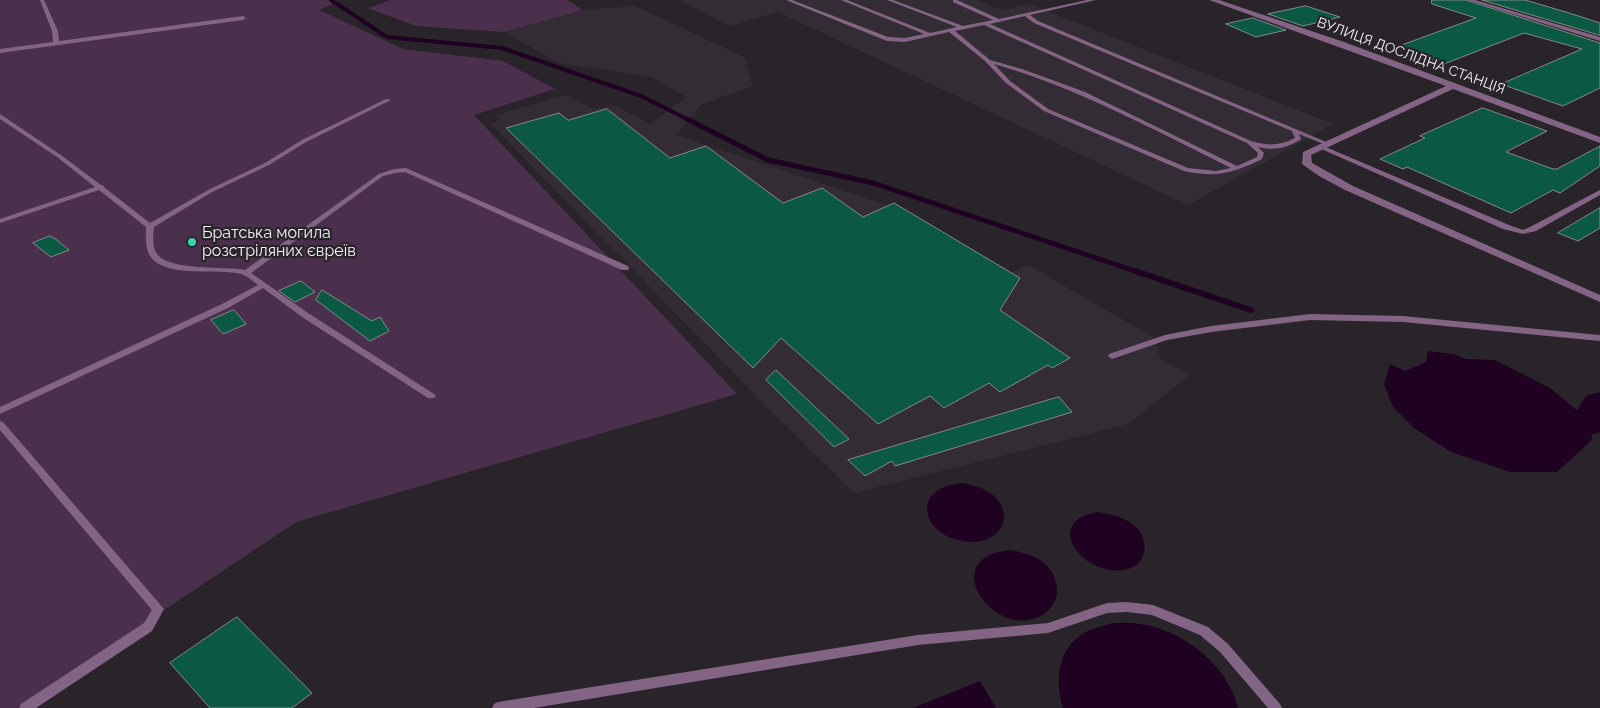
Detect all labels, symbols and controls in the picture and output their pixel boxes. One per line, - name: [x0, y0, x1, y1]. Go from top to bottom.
- street label: ВУЛИЦЯ ДОСЛІДНА СТАНЦІЯ: [1315, 14, 1507, 98]
- place label: Братська могила розстріляних євреїв: [202, 223, 356, 261]
- marker: Братська могила розстріляних євреїв: [186, 236, 198, 248]

